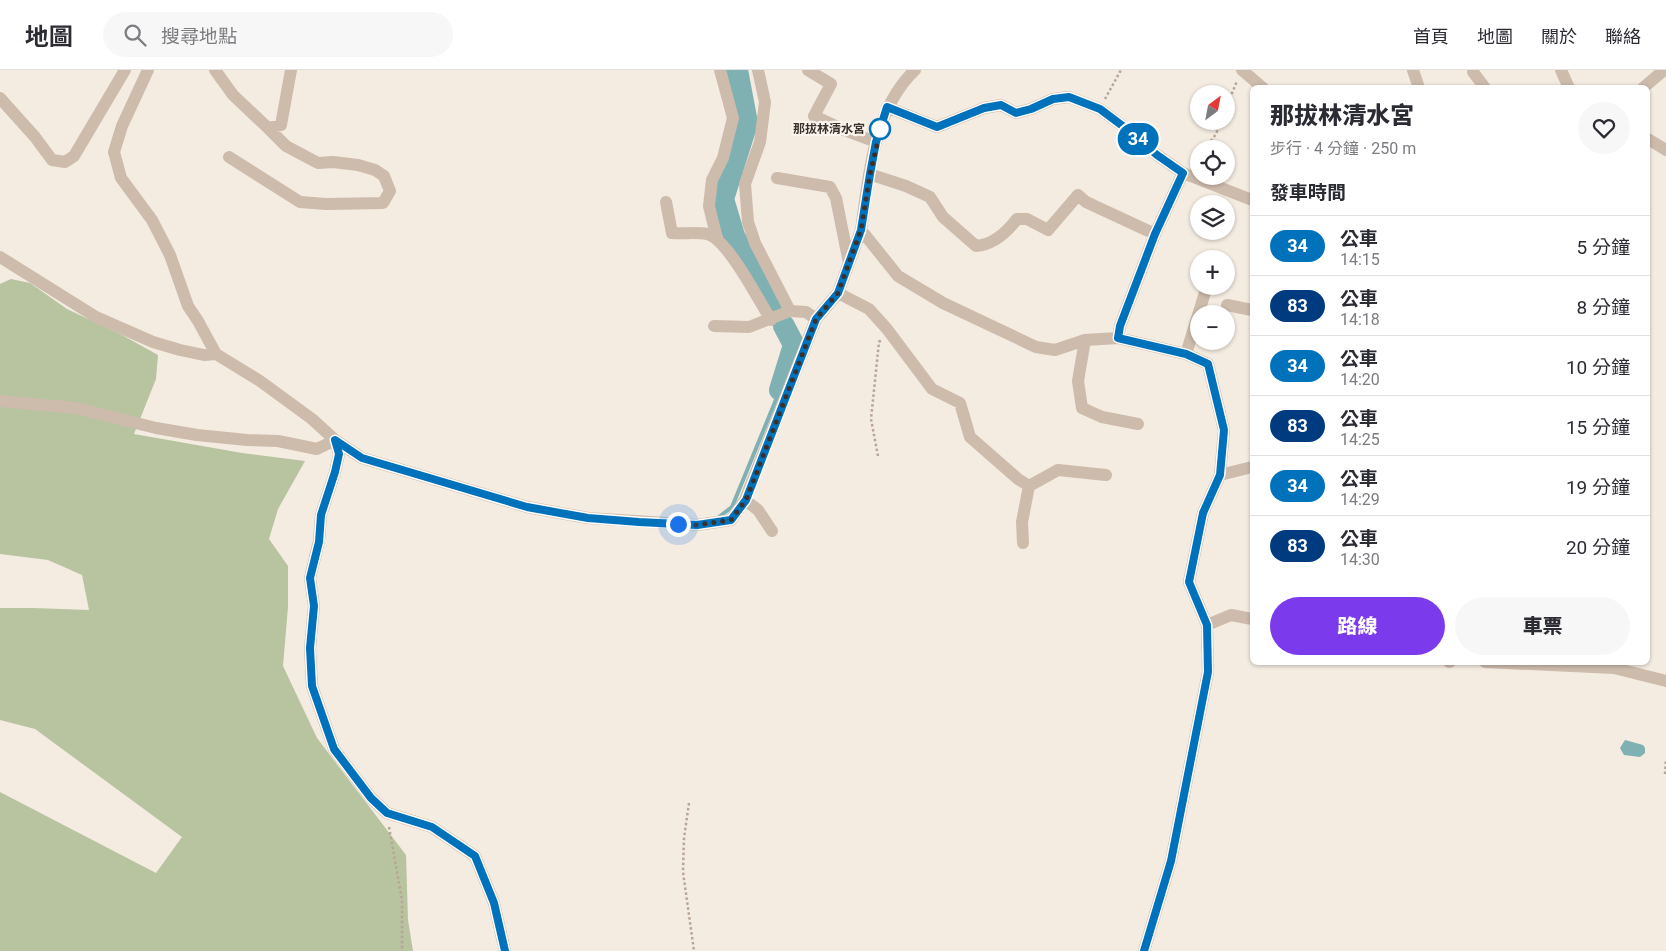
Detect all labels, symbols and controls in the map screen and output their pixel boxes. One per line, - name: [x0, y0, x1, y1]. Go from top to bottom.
- search box: [103, 12, 453, 57]
- icon: search: [121, 21, 149, 49]
- text: 地圖: [25, 23, 73, 51]
- text: 搜尋地點: [161, 25, 237, 48]
- text: 首頁: [1413, 26, 1449, 47]
- text: 地圖: [1477, 26, 1513, 47]
- text: 關於: [1541, 26, 1577, 47]
- text: 聯絡: [1605, 26, 1641, 47]
- north arrow: [1190, 85, 1235, 130]
- map controls: [1190, 85, 1235, 350]
- text: 那拔林清水宮: [1270, 102, 1414, 130]
- button: heart: [1578, 102, 1630, 154]
- marker: 那拔林清水宮: [869, 118, 891, 140]
- place label: 那拔林清水宮: [793, 122, 865, 136]
- line badge: 34: [1116, 123, 1160, 155]
- text: 34: [1128, 128, 1148, 149]
- text: 步行 · 4 分鐘 · 250 m: [1270, 139, 1416, 158]
- button: locate: [1190, 140, 1235, 185]
- text: 發車時間: [1270, 181, 1346, 204]
- button: layers: [1190, 195, 1235, 240]
- text: 公車: [1340, 227, 1378, 250]
- text: 34: [1287, 235, 1308, 256]
- text: 5 分鐘: [1577, 236, 1630, 259]
- button: +: [1190, 250, 1235, 295]
- text: 14:15: [1340, 250, 1380, 269]
- text: 公車: [1340, 287, 1378, 310]
- text: 83: [1287, 295, 1308, 316]
- text: 8 分鐘: [1577, 296, 1630, 319]
- button: −: [1190, 305, 1235, 350]
- text: 14:18: [1340, 310, 1380, 329]
- text: 公車: [1340, 347, 1378, 370]
- text: 34: [1287, 355, 1308, 376]
- text: 10 分鐘: [1566, 356, 1630, 379]
- text: 14:20: [1340, 370, 1380, 389]
- text: 公車: [1340, 407, 1378, 430]
- text: 83: [1287, 415, 1308, 436]
- text: 15 分鐘: [1566, 416, 1630, 439]
- text: 14:25: [1340, 430, 1380, 449]
- text: 公車: [1340, 467, 1378, 490]
- text: 34: [1287, 475, 1308, 496]
- text: 19 分鐘: [1566, 476, 1630, 499]
- text: 14:29: [1340, 490, 1380, 509]
- your location: [666, 512, 691, 537]
- text: 公車: [1340, 527, 1378, 550]
- text: 83: [1287, 535, 1308, 556]
- text: 20 分鐘: [1566, 536, 1630, 559]
- text: 14:30: [1340, 550, 1380, 569]
- button: 路線: [1270, 597, 1445, 655]
- button: 車票: [1455, 597, 1630, 655]

